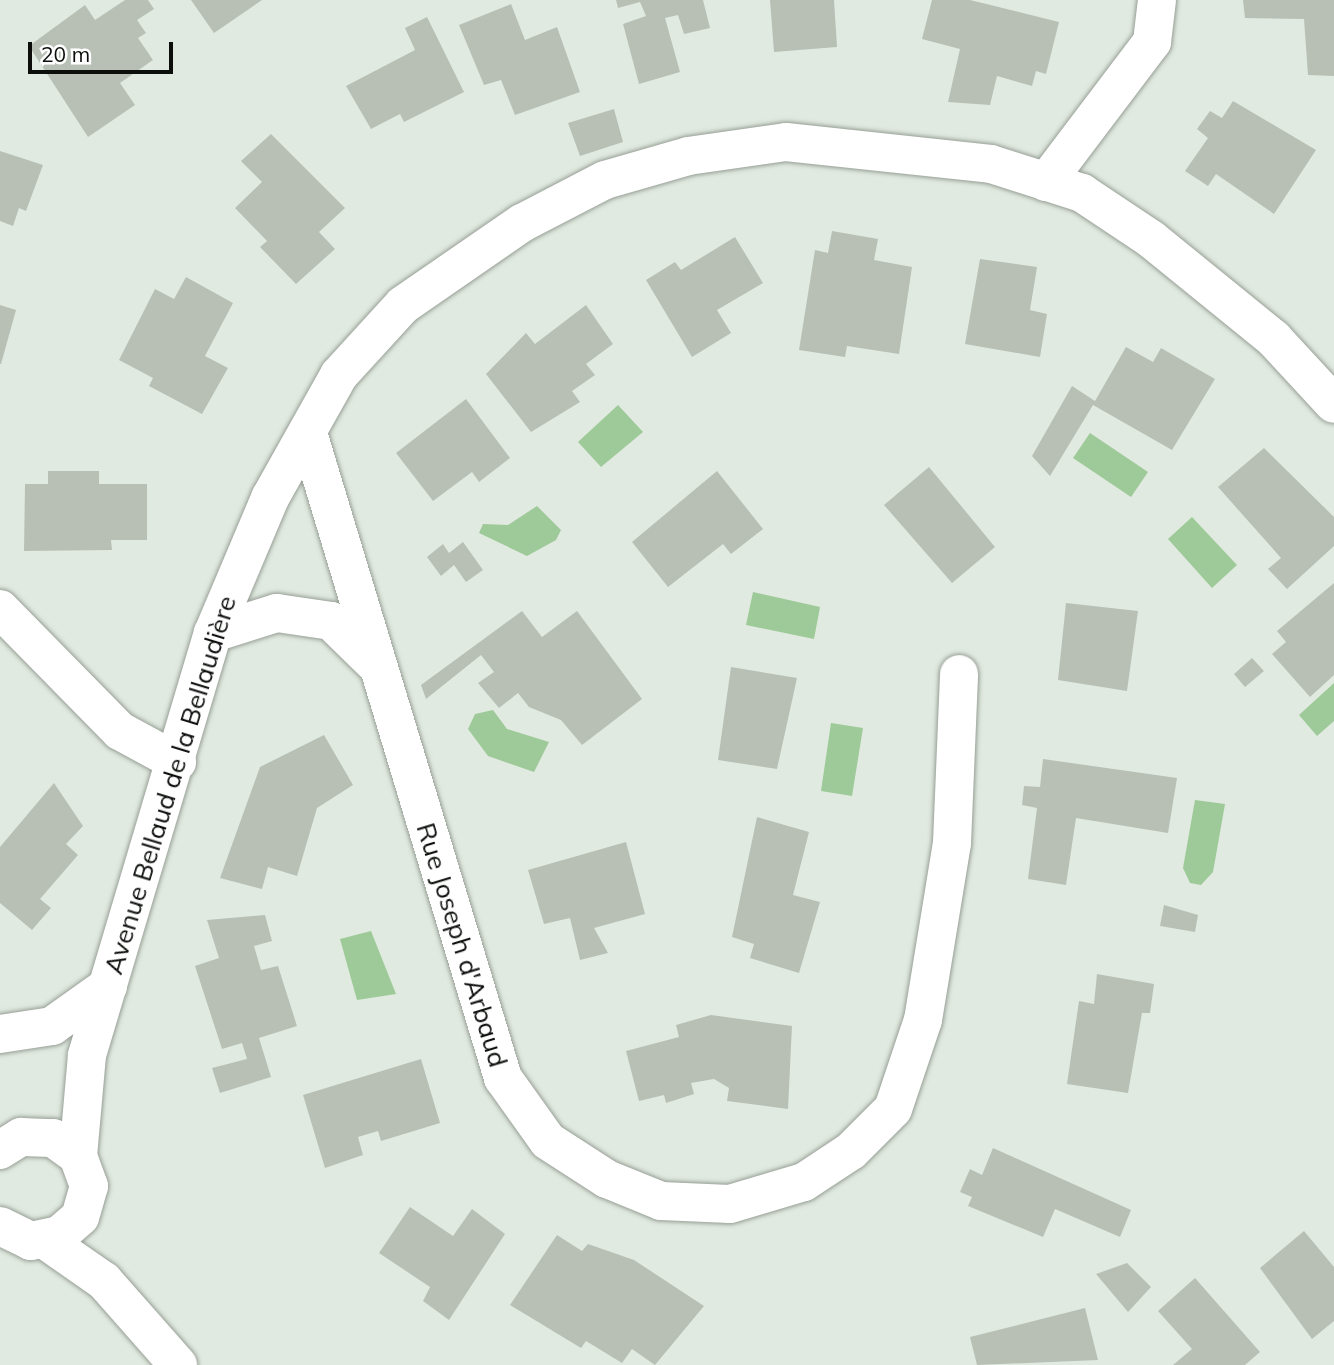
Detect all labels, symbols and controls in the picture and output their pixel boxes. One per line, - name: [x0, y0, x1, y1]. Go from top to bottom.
- scale bar: [32, 28, 177, 72]
- text: 20 m: [41, 41, 90, 67]
- street label: Avenue Bellaud de la Bellaudière: [98, 592, 242, 978]
- street label: Rue Joseph d'Arbaud: [410, 819, 514, 1071]

